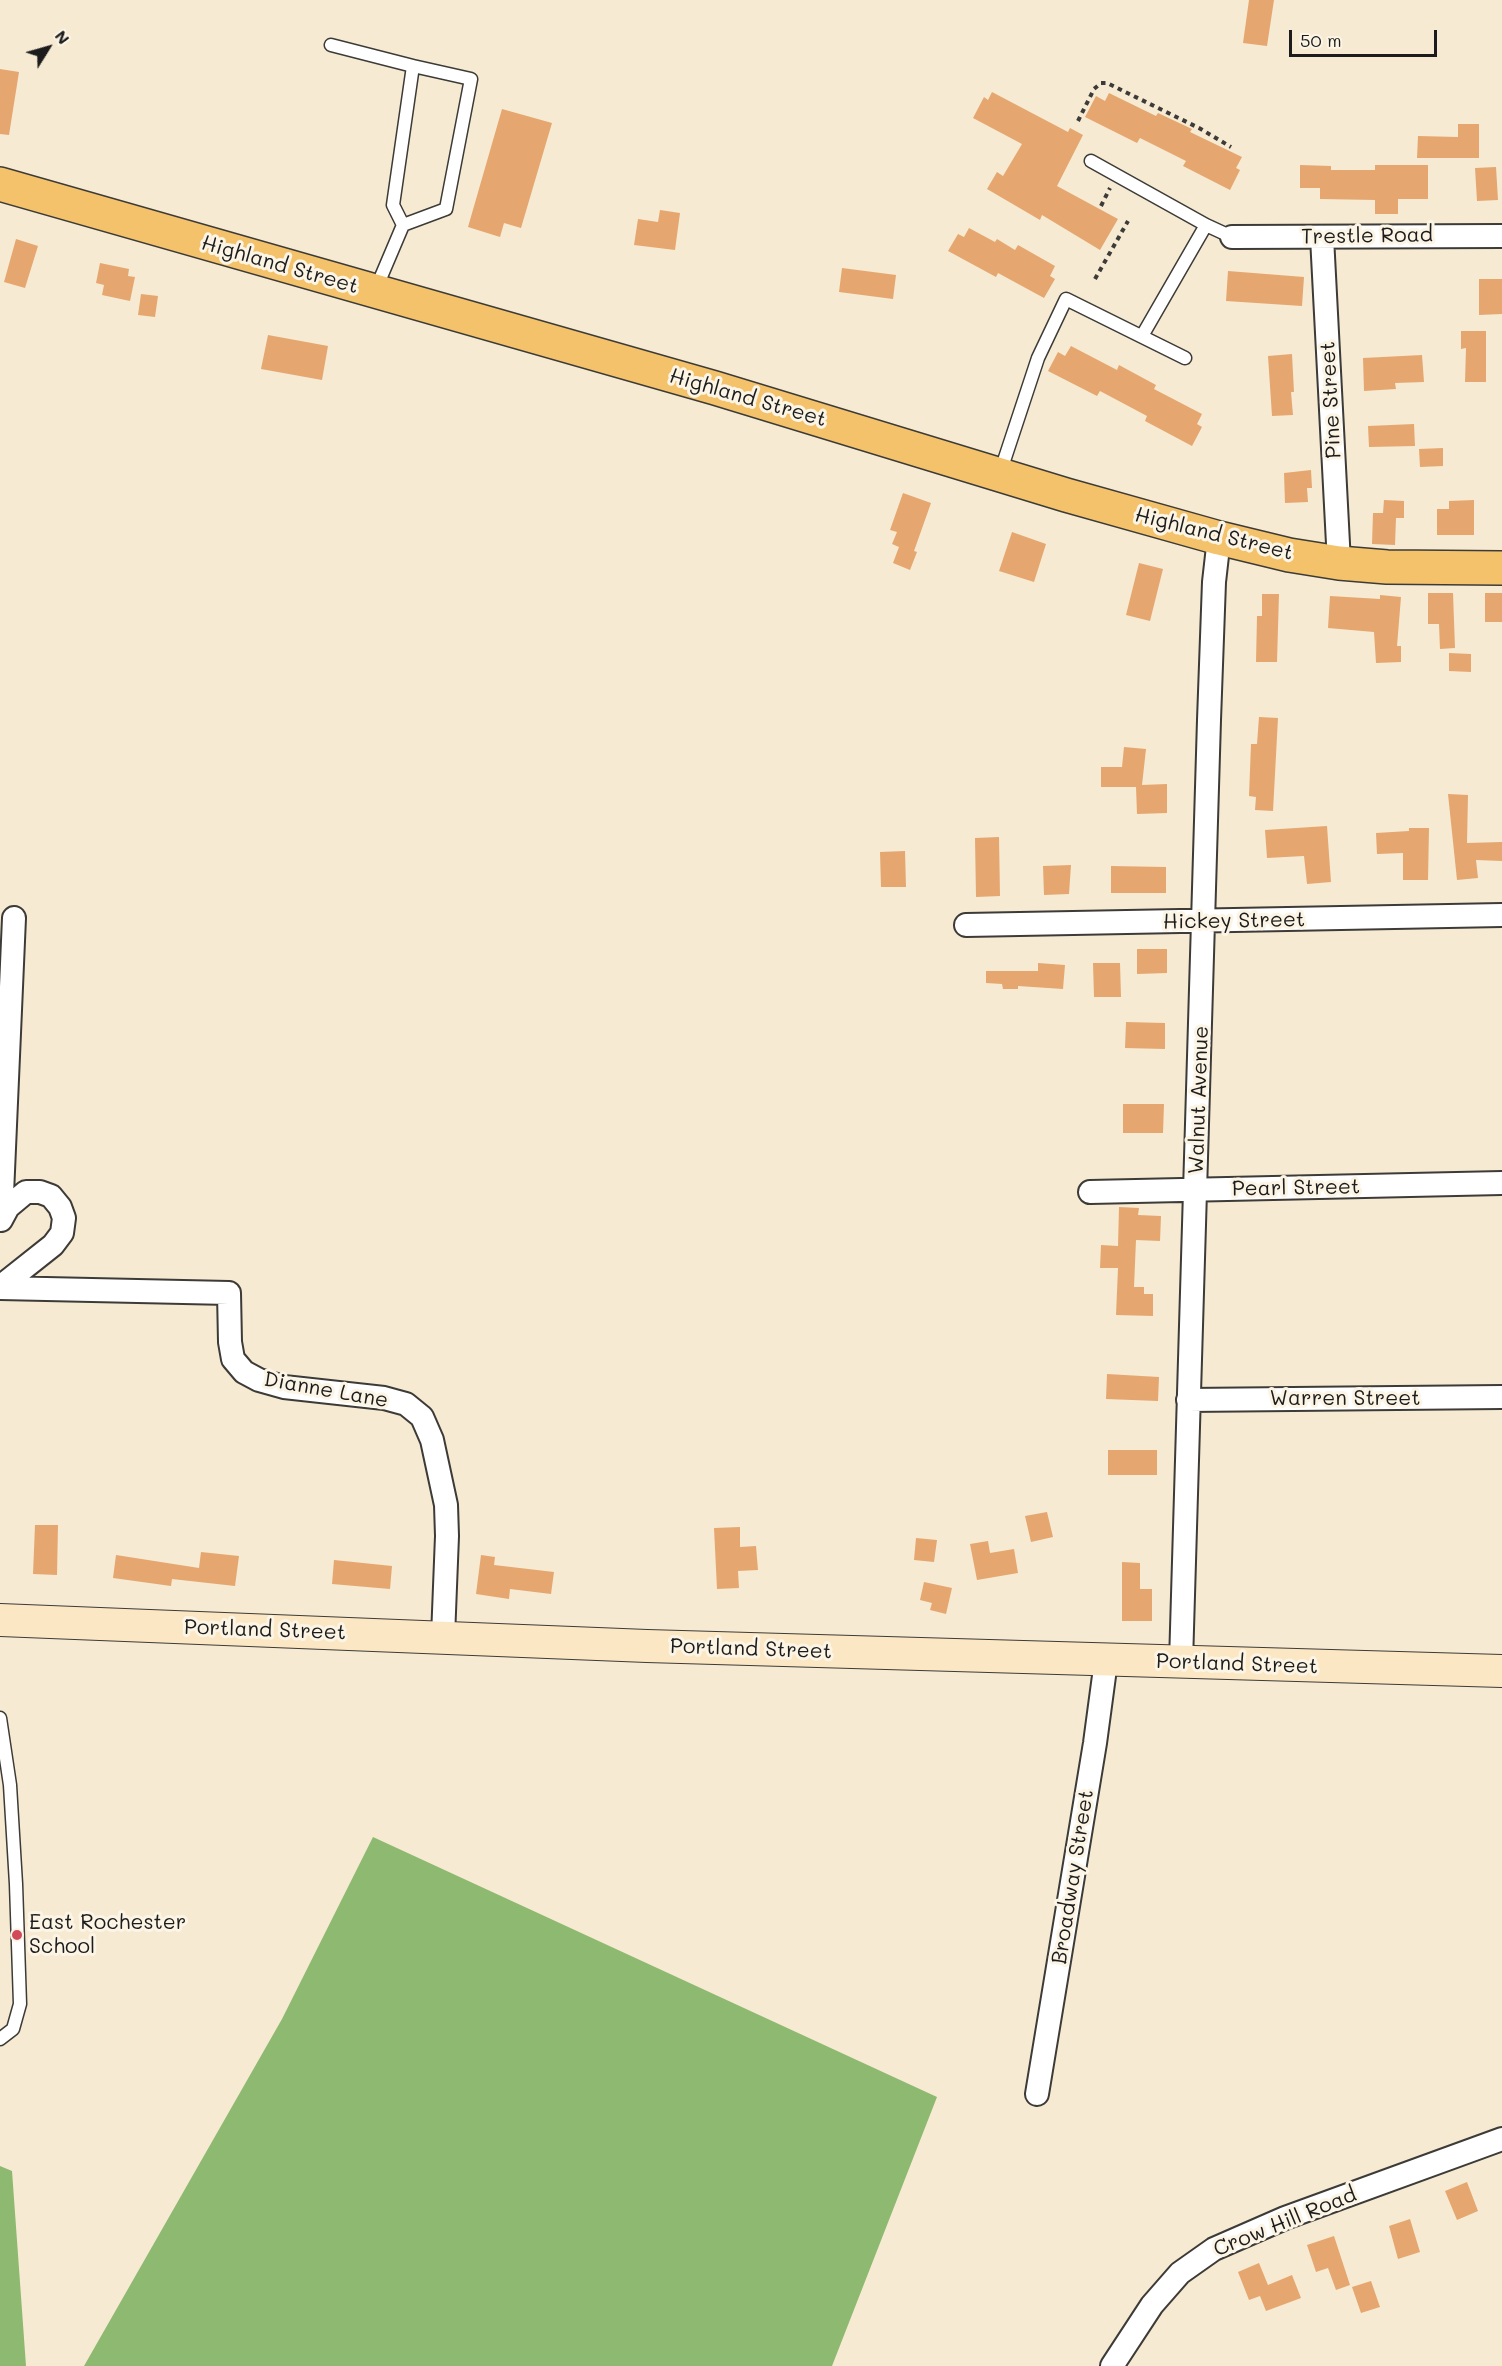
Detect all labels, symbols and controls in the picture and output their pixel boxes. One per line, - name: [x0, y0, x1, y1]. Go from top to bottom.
- north arrow: [18, 18, 78, 78]
- scale bar: [1292, 18, 1440, 56]
- text: N: [51, 26, 75, 48]
- text: 50 m: [1300, 28, 1342, 52]
- street label: Trestle Road: [1301, 222, 1433, 250]
- street label: Highland Street: [199, 231, 361, 299]
- street label: Pine Street: [1315, 341, 1347, 459]
- street label: Highland Street: [667, 364, 829, 432]
- street label: Highland Street: [1132, 502, 1296, 566]
- street label: Hickey Street: [1163, 907, 1305, 935]
- street label: Walnut Avenue: [1184, 1025, 1214, 1175]
- street label: Pearl Street: [1232, 1174, 1360, 1202]
- street label: Dianne Lane: [262, 1367, 390, 1413]
- street label: Warren Street: [1270, 1386, 1420, 1412]
- street label: Portland Street: [184, 1615, 346, 1645]
- street label: Portland Street: [670, 1634, 832, 1664]
- street label: Portland Street: [1156, 1649, 1318, 1679]
- street label: Broadway Street: [1047, 1788, 1099, 1966]
- place label: East Rochester School: [29, 1910, 186, 1960]
- marker: East Rochester School: [10, 1928, 24, 1942]
- street label: Crow Hill Road: [1210, 2182, 1360, 2262]

